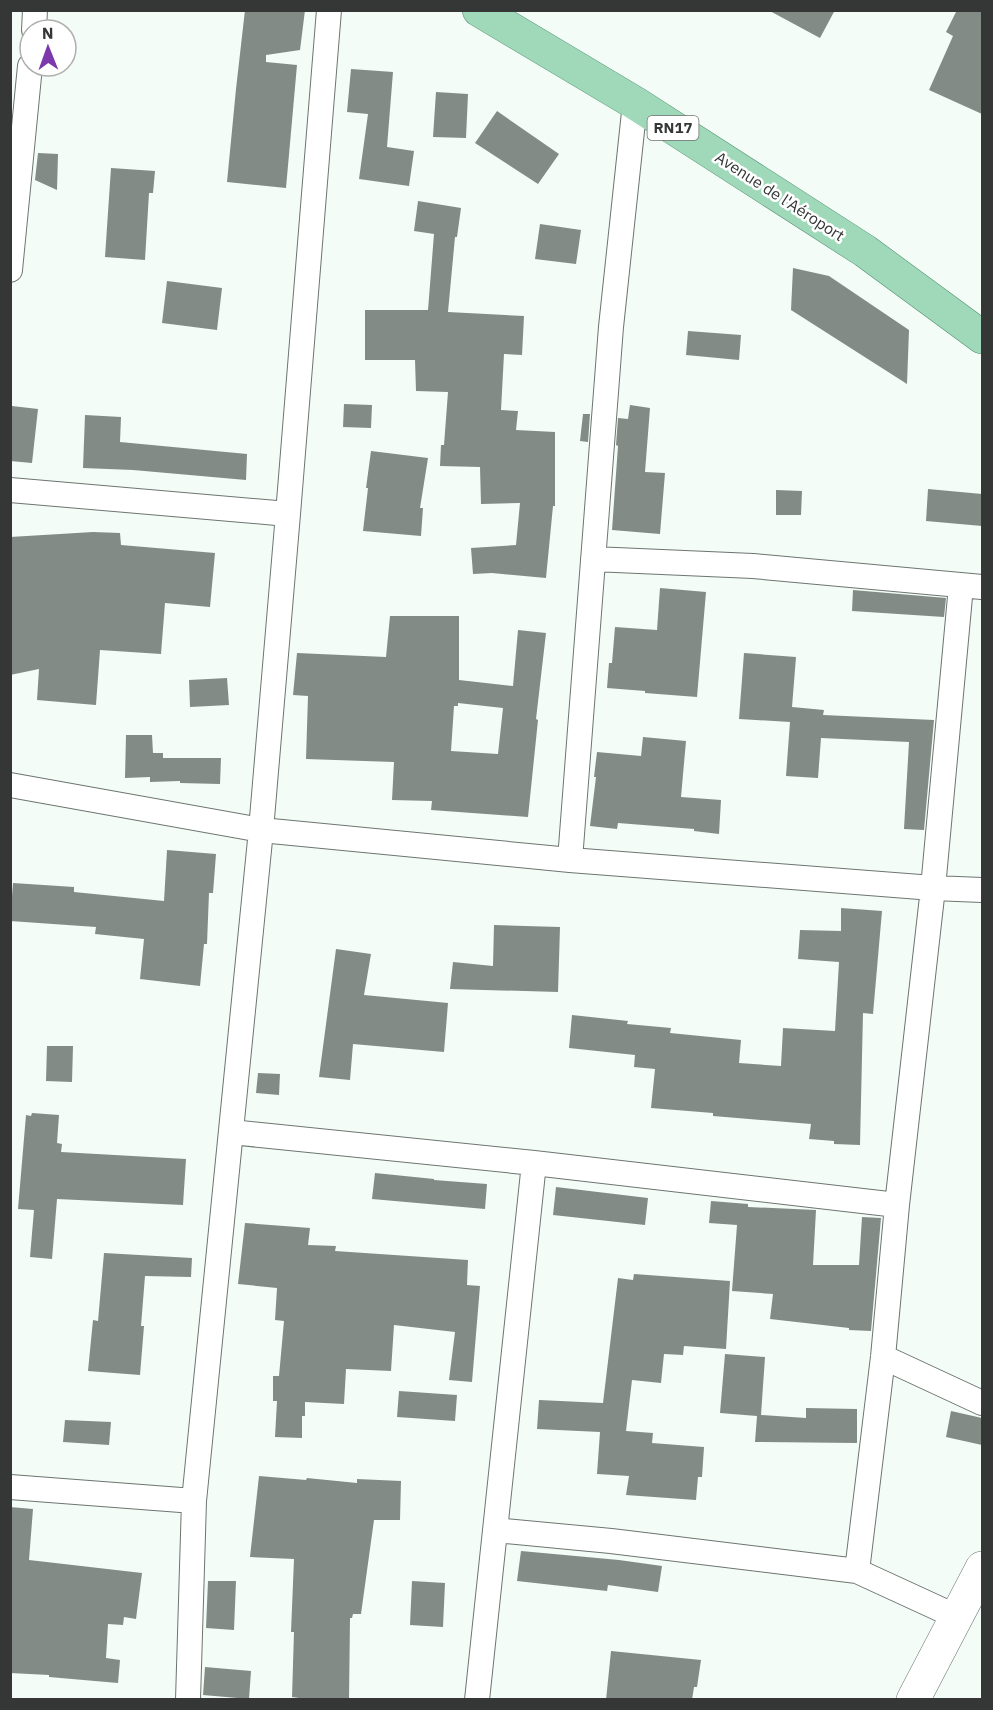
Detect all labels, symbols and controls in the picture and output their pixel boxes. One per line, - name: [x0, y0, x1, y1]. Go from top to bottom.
- north arrow: [18, 18, 78, 78]
- text: N: [42, 23, 54, 43]
- road number: RN17: [648, 116, 698, 140]
- street label: Avenue de l'Aéroport: [712, 147, 848, 245]

